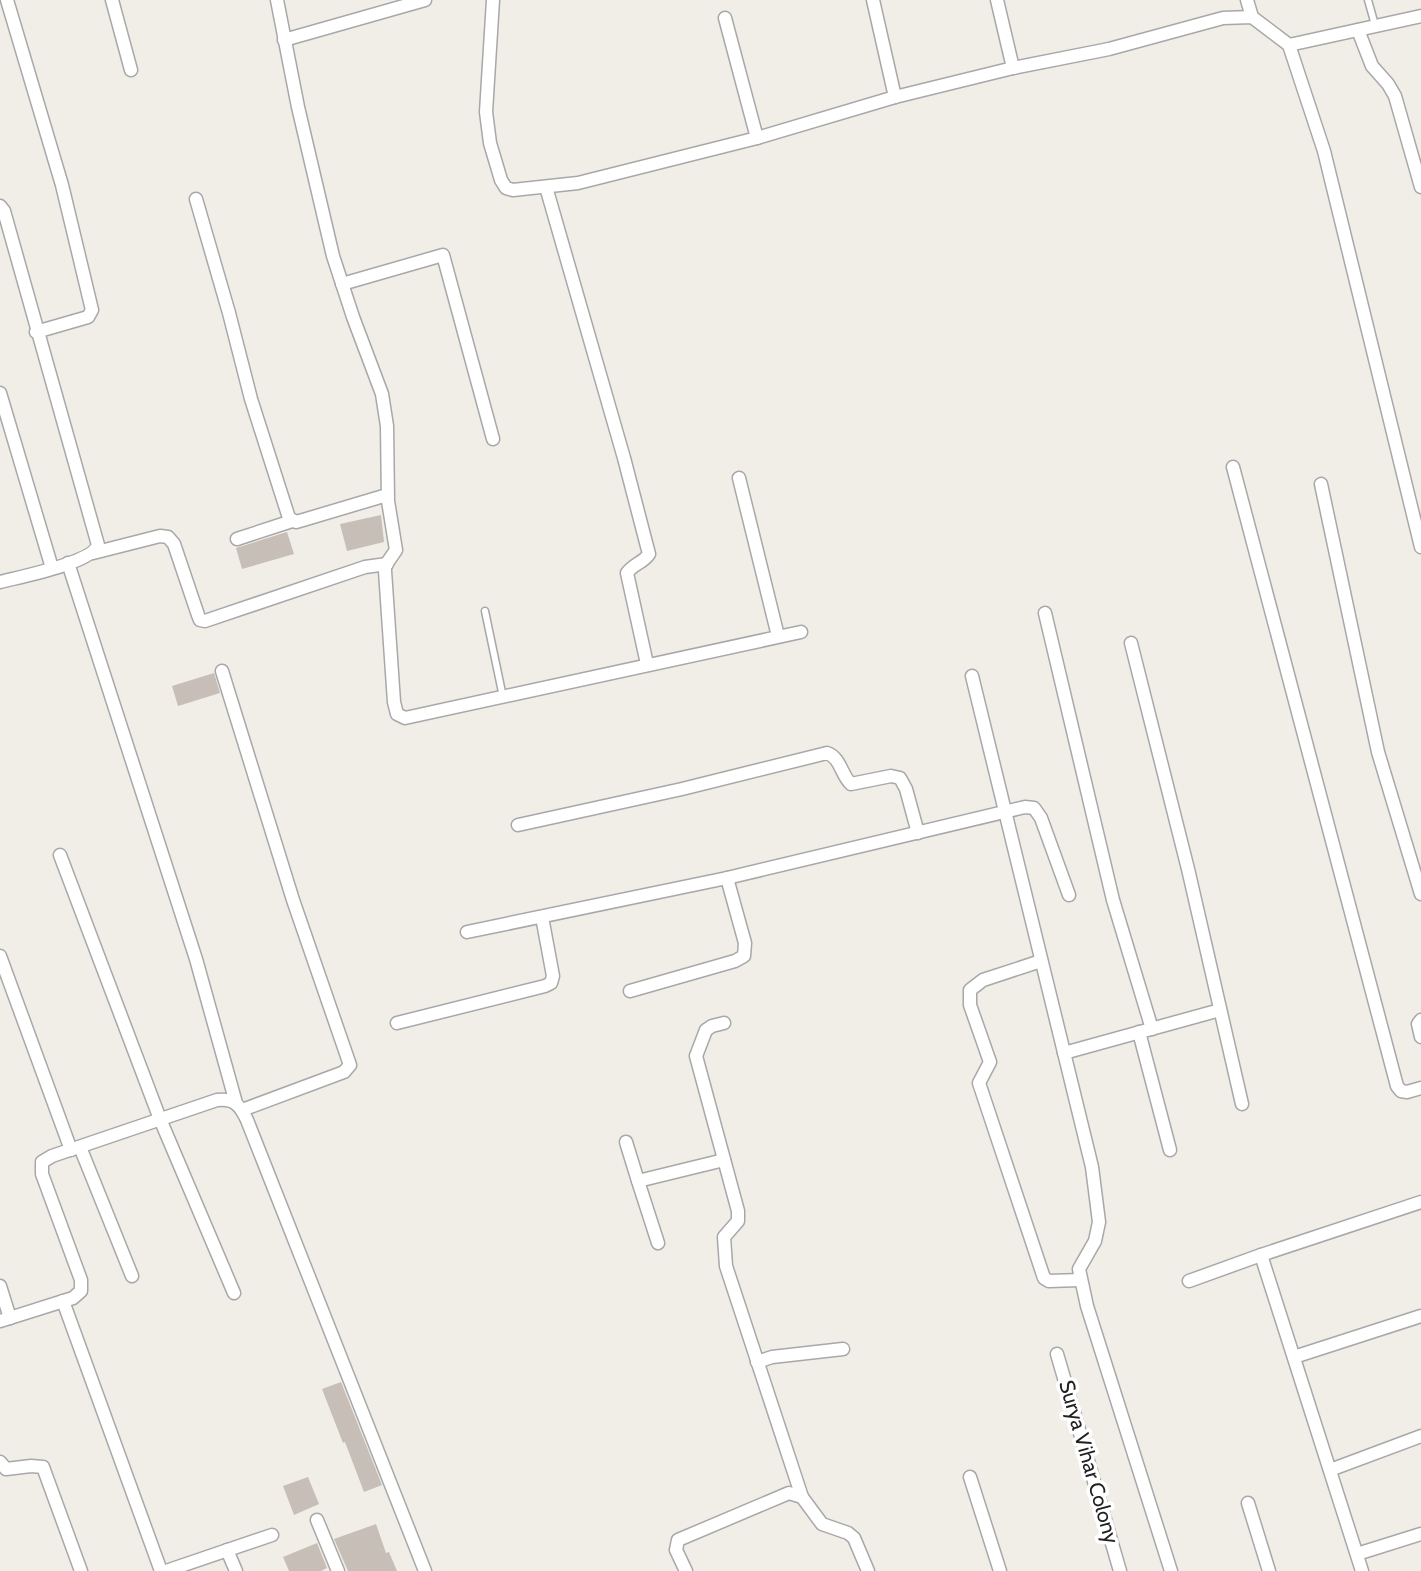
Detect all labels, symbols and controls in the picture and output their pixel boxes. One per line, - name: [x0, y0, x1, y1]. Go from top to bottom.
- street label: Surya Vihar Colony: [1054, 1377, 1125, 1547]

